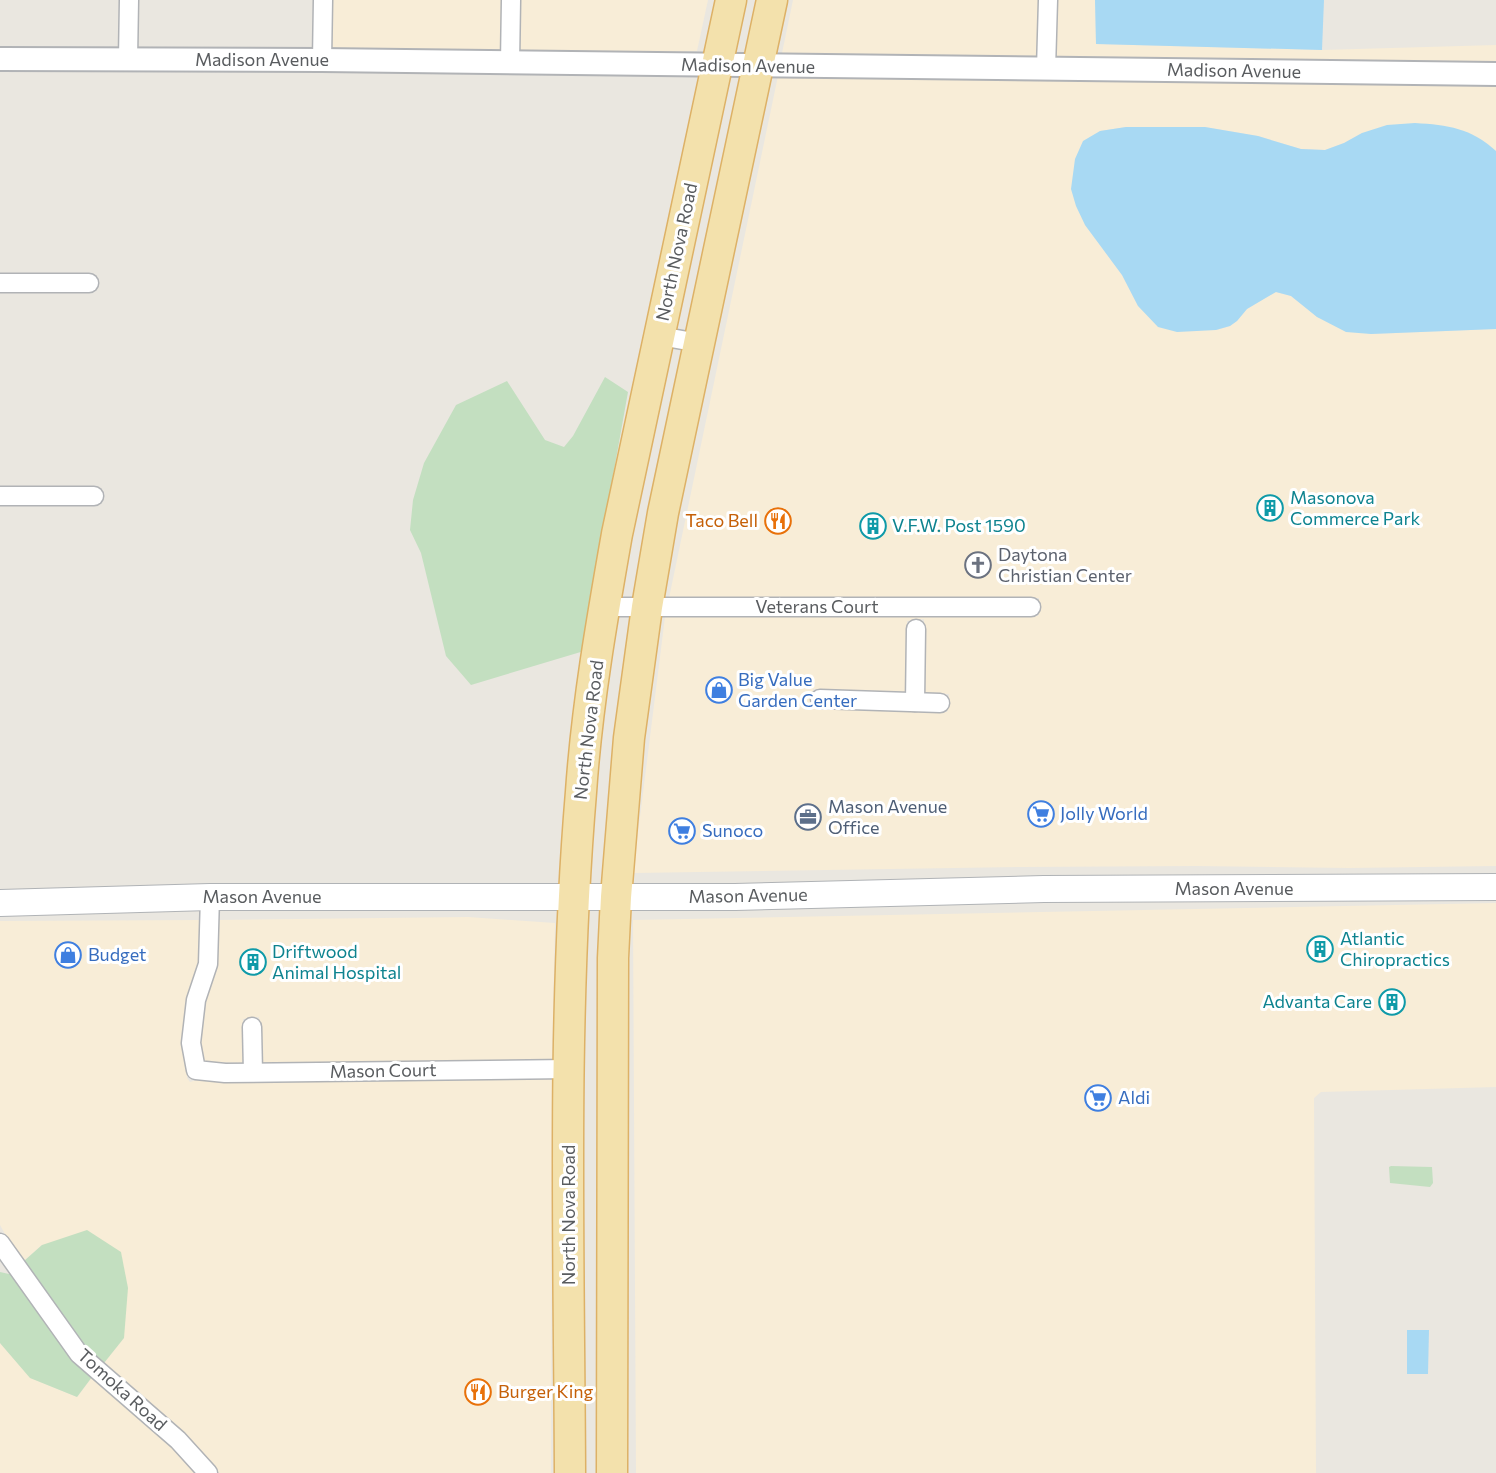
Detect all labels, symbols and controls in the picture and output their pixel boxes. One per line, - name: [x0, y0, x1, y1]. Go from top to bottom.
- street label: Madison Avenue: [195, 48, 329, 70]
- street label: Madison Avenue: [681, 53, 815, 77]
- street label: Madison Avenue: [1167, 58, 1301, 82]
- street label: North Nova Road: [651, 181, 701, 323]
- place label: Masonova Commerce Park: [1290, 486, 1421, 529]
- building icon: Masonova Commerce Park: [1255, 493, 1285, 523]
- restaurant icon: Taco Bell: [763, 506, 793, 536]
- place label: Taco Bell: [685, 509, 758, 531]
- building icon: V.F.W. Post 1590: [858, 511, 888, 541]
- place label: V.F.W. Post 1590: [892, 514, 1026, 536]
- place label: Daytona Christian Center: [998, 543, 1132, 586]
- church icon: Daytona Christian Center: [963, 550, 993, 580]
- street label: Veterans Court: [755, 595, 879, 617]
- street label: North Nova Road: [569, 659, 607, 801]
- place label: Big Value Garden Center: [738, 668, 857, 711]
- shop icon: Big Value Garden Center: [704, 675, 734, 705]
- place label: Mason Avenue Office: [828, 795, 947, 838]
- supermarket icon: Jolly World: [1026, 799, 1056, 829]
- office icon: Mason Avenue Office: [793, 802, 823, 832]
- place label: Jolly World: [1060, 802, 1148, 824]
- supermarket icon: Sunoco: [667, 816, 697, 846]
- place label: Sunoco: [702, 819, 763, 841]
- street label: Mason Avenue: [1174, 877, 1294, 899]
- street label: Mason Avenue: [688, 883, 808, 907]
- street label: Mason Avenue: [202, 885, 322, 907]
- place label: Atlantic Chiropractics: [1340, 927, 1450, 970]
- building icon: Atlantic Chiropractics: [1305, 934, 1335, 964]
- shop icon: Budget: [53, 940, 83, 970]
- place label: Driftwood Animal Hospital: [272, 940, 401, 983]
- place label: Budget: [88, 943, 146, 965]
- building icon: Driftwood Animal Hospital: [238, 947, 268, 977]
- building icon: Advanta Care: [1377, 987, 1407, 1017]
- place label: Advanta Care: [1262, 990, 1372, 1012]
- street label: Mason Court: [329, 1058, 437, 1082]
- supermarket icon: Aldi: [1083, 1083, 1113, 1113]
- place label: Aldi: [1118, 1086, 1150, 1108]
- street label: North Nova Road: [557, 1145, 579, 1285]
- street label: Tomoka Road: [74, 1344, 172, 1435]
- restaurant icon: Burger King: [463, 1377, 493, 1407]
- place label: Burger King: [498, 1380, 594, 1402]

